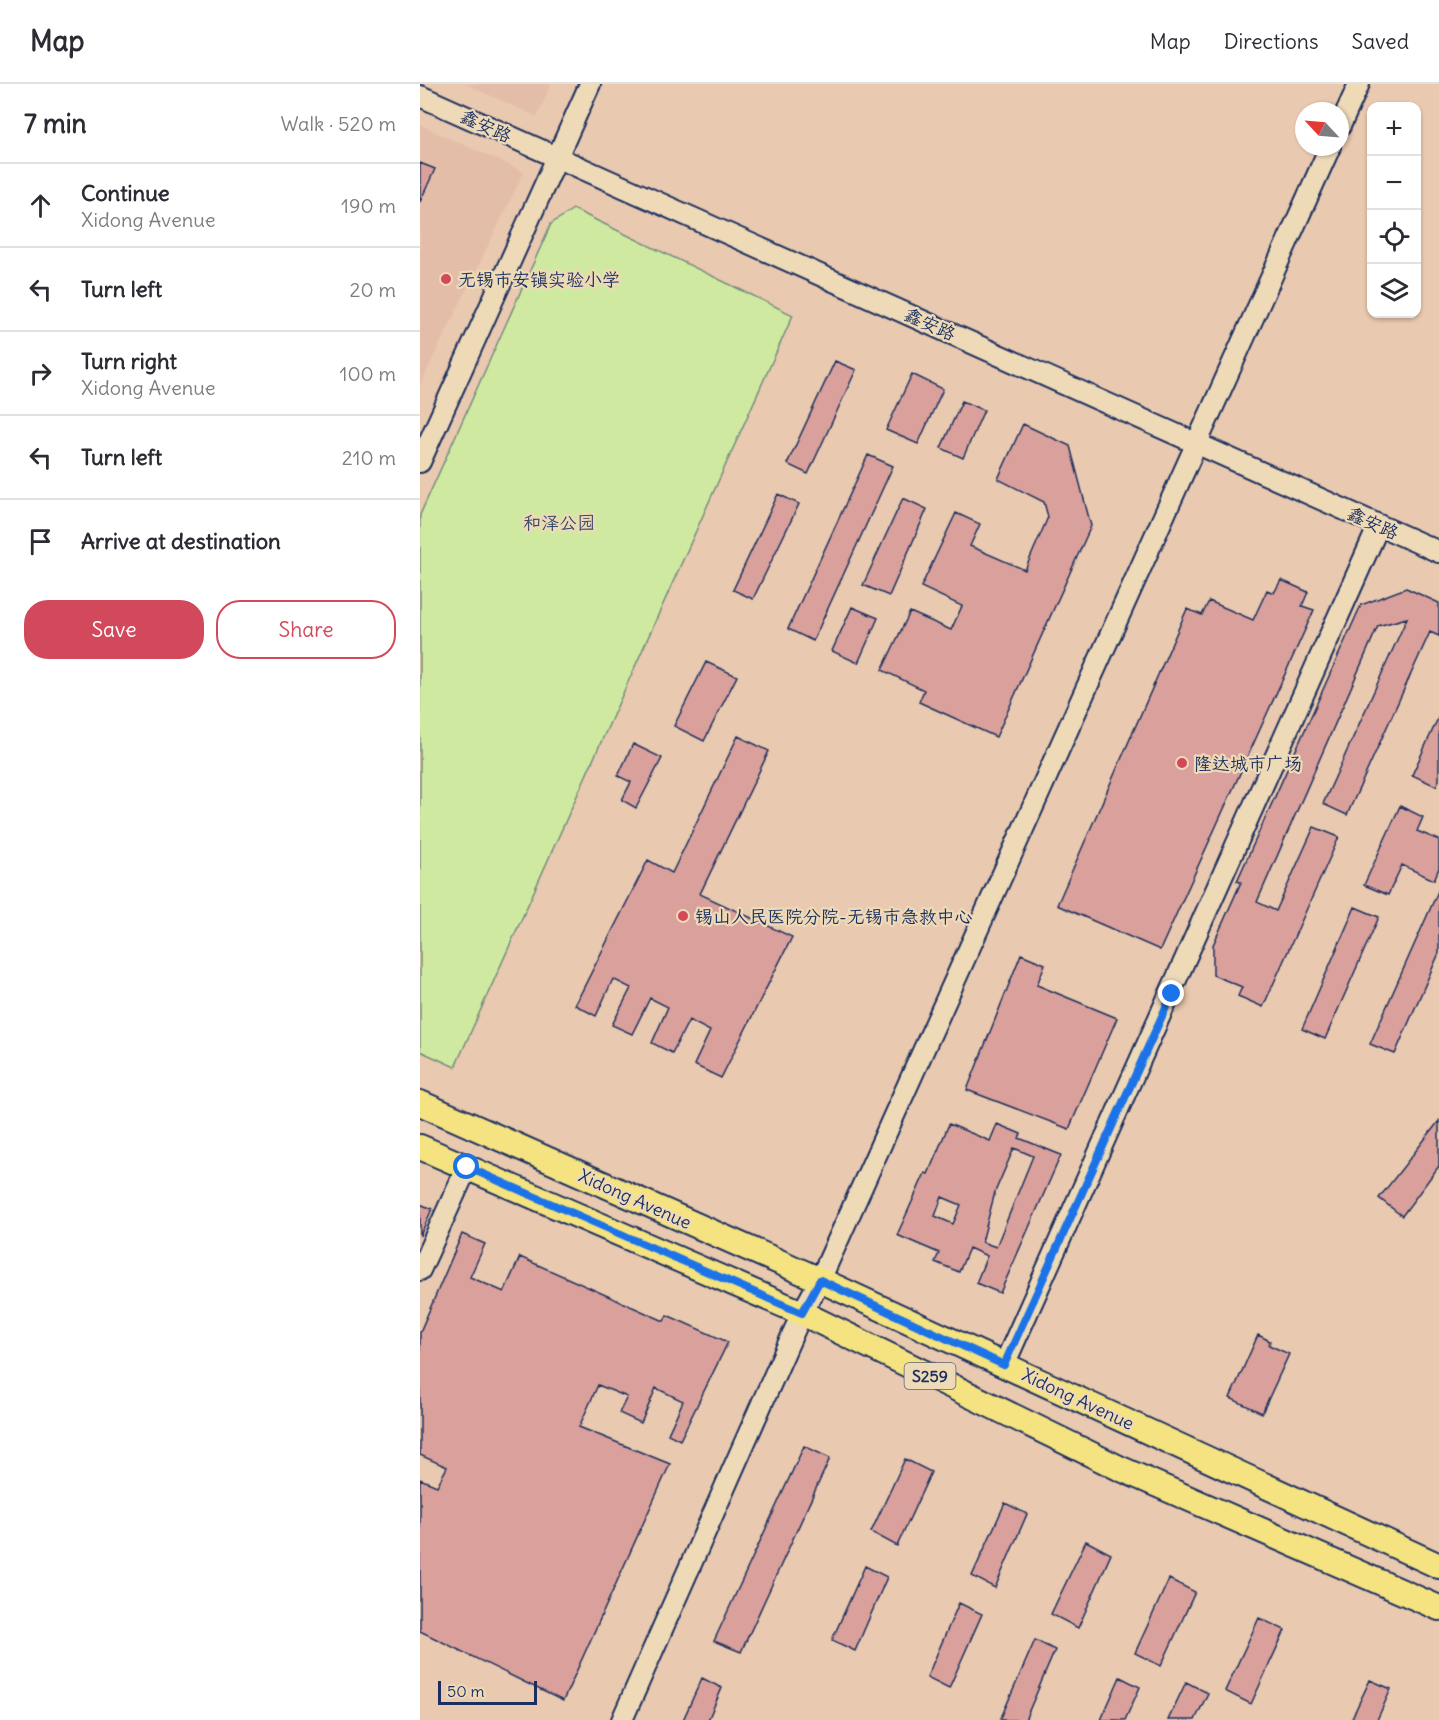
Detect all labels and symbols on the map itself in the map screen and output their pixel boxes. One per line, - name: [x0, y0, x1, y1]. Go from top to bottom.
- north arrow: [1295, 102, 1349, 156]
- street label: 鑫安路: [457, 105, 515, 147]
- place label: 无锡市安镇实验小学: [458, 268, 620, 291]
- marker: 无锡市安镇实验小学: [439, 272, 453, 286]
- street label: 鑫安路: [901, 303, 959, 345]
- street label: 鑫安路: [1344, 502, 1402, 544]
- park label: 和泽公园: [523, 511, 595, 534]
- place label: 隆达城市广场: [1194, 752, 1302, 775]
- marker: 隆达城市广场: [1175, 756, 1189, 770]
- place label: 锡山人民医院分院-无锡市急救中心: [695, 905, 973, 928]
- marker: 锡山人民医院分院-无锡市急救中心: [676, 909, 690, 923]
- route end: [1158, 980, 1184, 1006]
- route start: [453, 1153, 479, 1179]
- street label: Xidong Avenue: [575, 1164, 695, 1234]
- road number: S259: [904, 1363, 956, 1389]
- street label: Xidong Avenue: [1018, 1363, 1138, 1435]
- scale bar: [438, 1678, 537, 1706]

